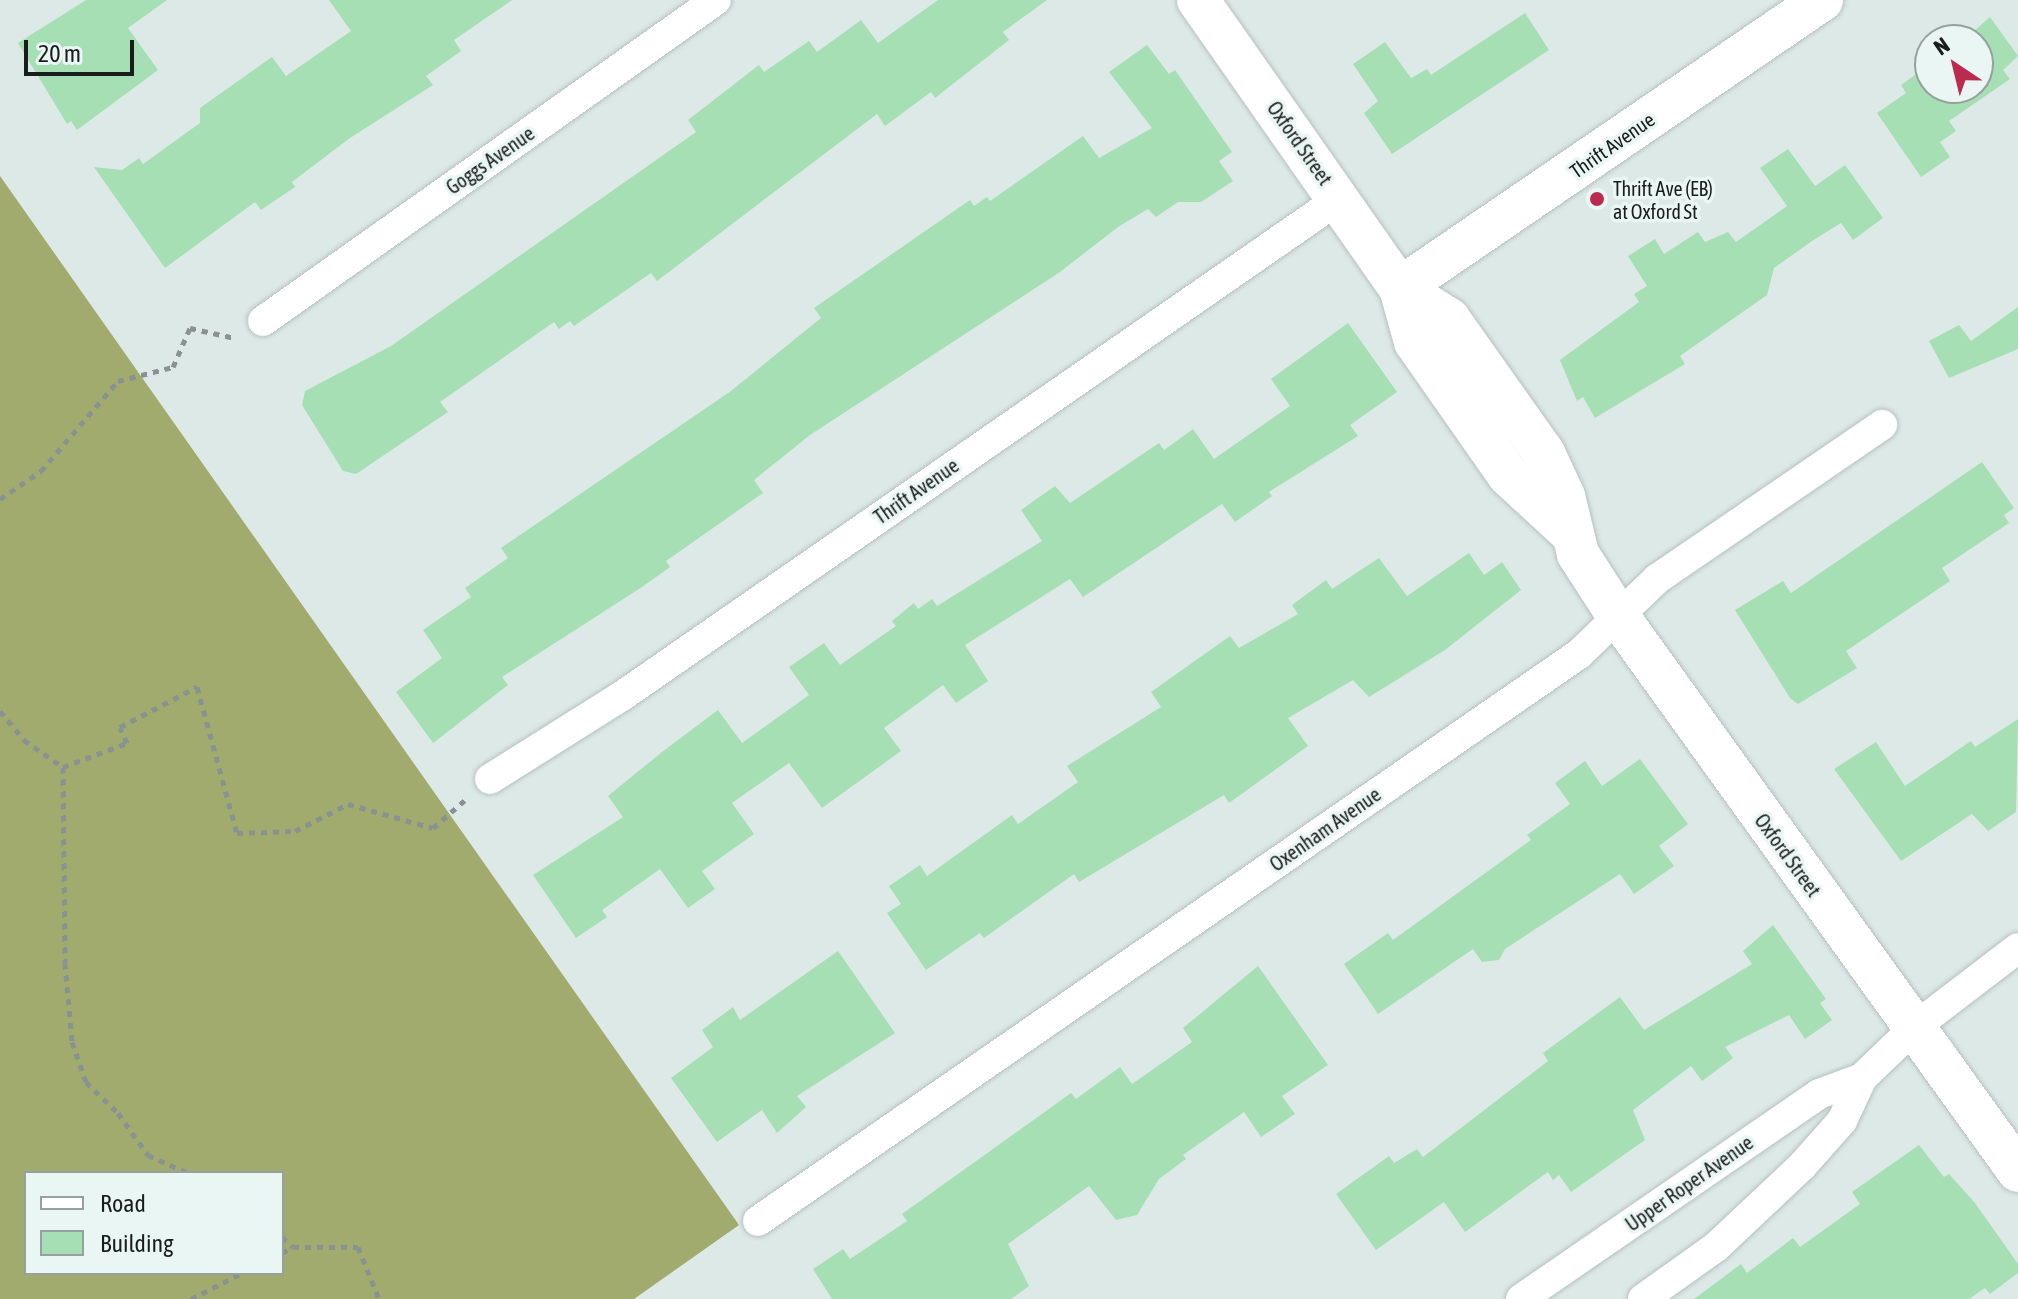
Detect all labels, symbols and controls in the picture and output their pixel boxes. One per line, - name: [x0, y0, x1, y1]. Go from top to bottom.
- scale bar: [28, 24, 138, 74]
- north arrow: [1914, 24, 1994, 104]
- text: N: [1929, 32, 1954, 60]
- text: 20 m: [38, 40, 81, 67]
- street label: Oxford Street: [1262, 97, 1338, 189]
- street label: Thrift Avenue: [1565, 107, 1659, 183]
- street label: Goggs Avenue: [441, 121, 539, 199]
- place label: Thrift Ave (EB) at Oxford St: [1613, 176, 1713, 223]
- marker: Thrift Ave (EB) at Oxford St: [1588, 190, 1606, 208]
- street label: Thrift Avenue: [869, 453, 963, 529]
- street label: Oxenham Avenue: [1265, 782, 1385, 876]
- street label: Oxford Street: [1750, 809, 1826, 901]
- street label: Upper Roper Avenue: [1621, 1130, 1757, 1236]
- legend: [24, 1171, 284, 1275]
- text: Road: [100, 1190, 146, 1217]
- text: Building: [100, 1230, 173, 1257]

